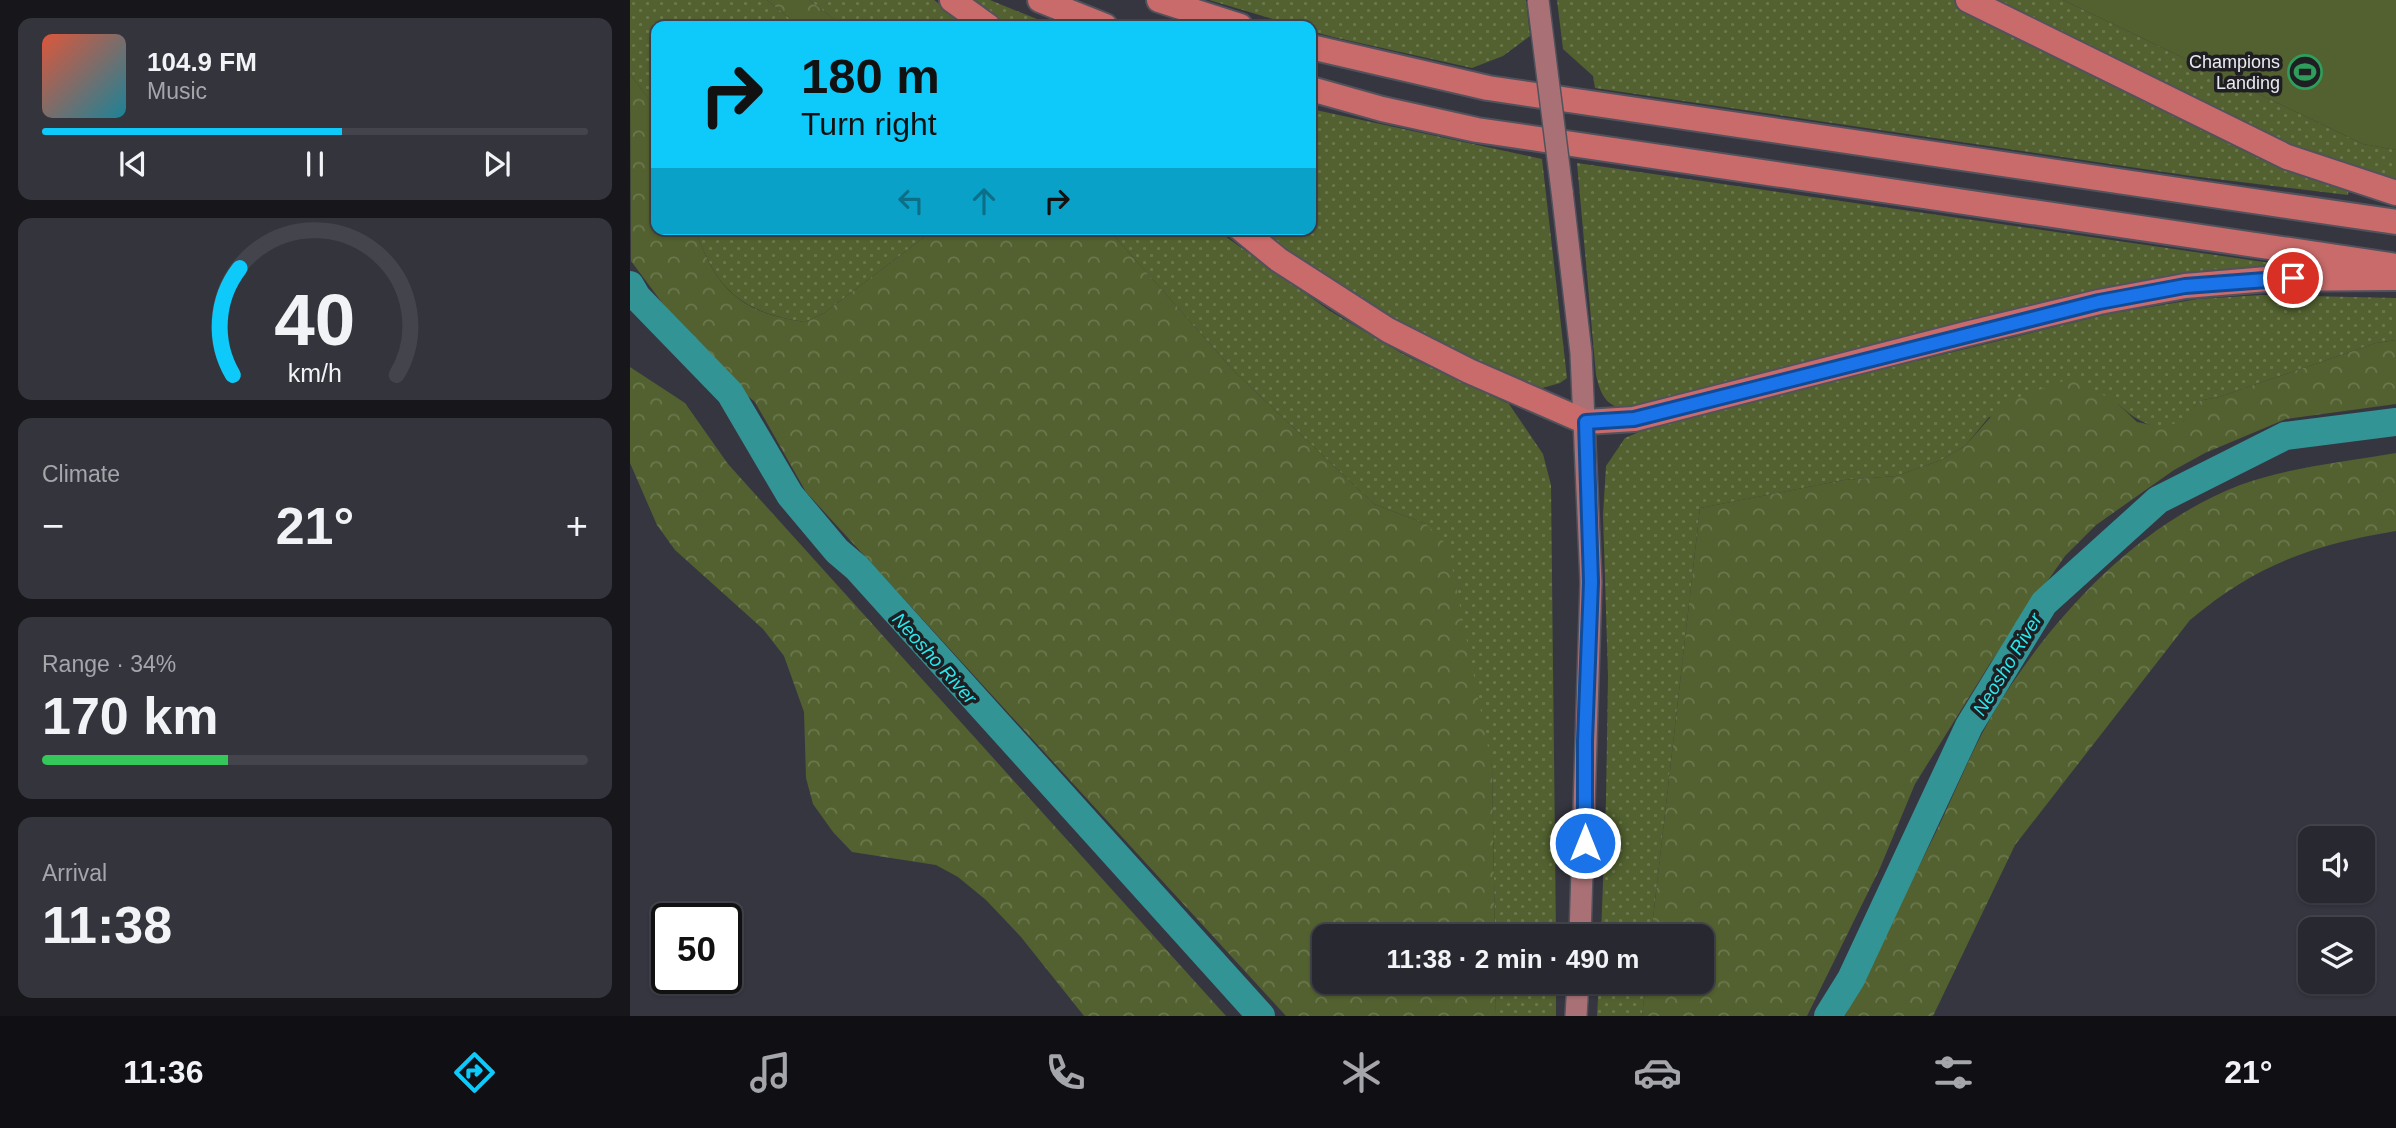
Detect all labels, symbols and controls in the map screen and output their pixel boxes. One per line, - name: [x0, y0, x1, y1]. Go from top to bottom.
- text: 104.9 FM: [147, 47, 257, 77]
- icon: right: [686, 49, 777, 140]
- text: 180 m: [801, 49, 940, 103]
- place label: Champions Landing: [2189, 52, 2280, 93]
- sports icon: Champions Landing: [2286, 53, 2324, 91]
- text: Music: [147, 78, 207, 104]
- text: Turn right: [801, 106, 937, 142]
- icon: previous: [114, 145, 152, 183]
- icon: pause: [296, 145, 334, 183]
- icon: next: [478, 145, 516, 183]
- icon: left: [892, 182, 930, 220]
- icon: ahead: [965, 182, 1003, 220]
- icon: right: [1038, 182, 1076, 220]
- pin: [2263, 248, 2323, 308]
- icon: arrive: [2274, 259, 2312, 297]
- text: 40: [275, 279, 355, 360]
- text: km/h: [288, 358, 342, 386]
- text: Climate: [42, 461, 120, 487]
- text: 21°: [276, 497, 354, 555]
- text: −: [42, 505, 64, 547]
- text: +: [566, 505, 588, 547]
- water label: Neosho River: [888, 609, 981, 709]
- water label: Neosho River: [1969, 609, 2046, 719]
- text: Range · 34%: [42, 651, 176, 677]
- text: 170 km: [42, 687, 218, 745]
- position arrow: [1548, 806, 1622, 880]
- map controls: [2298, 826, 2375, 994]
- button: sound: [2298, 826, 2375, 903]
- text: Arrival: [42, 860, 107, 886]
- text: 11:38: [42, 896, 172, 954]
- speed limit sign: 50: [651, 903, 742, 994]
- button: layers: [2298, 917, 2375, 994]
- text: 11:38 · 2 min · 490 m: [1387, 944, 1639, 974]
- icon: directions: [450, 1048, 499, 1097]
- icon: music: [746, 1048, 795, 1097]
- icon: phone: [1041, 1048, 1090, 1097]
- icon: climate: [1337, 1048, 1386, 1097]
- icon: car: [1633, 1048, 1682, 1097]
- icon: filters: [1929, 1048, 1978, 1097]
- text: 11:36: [123, 1054, 203, 1090]
- text: 21°: [2224, 1054, 2273, 1090]

